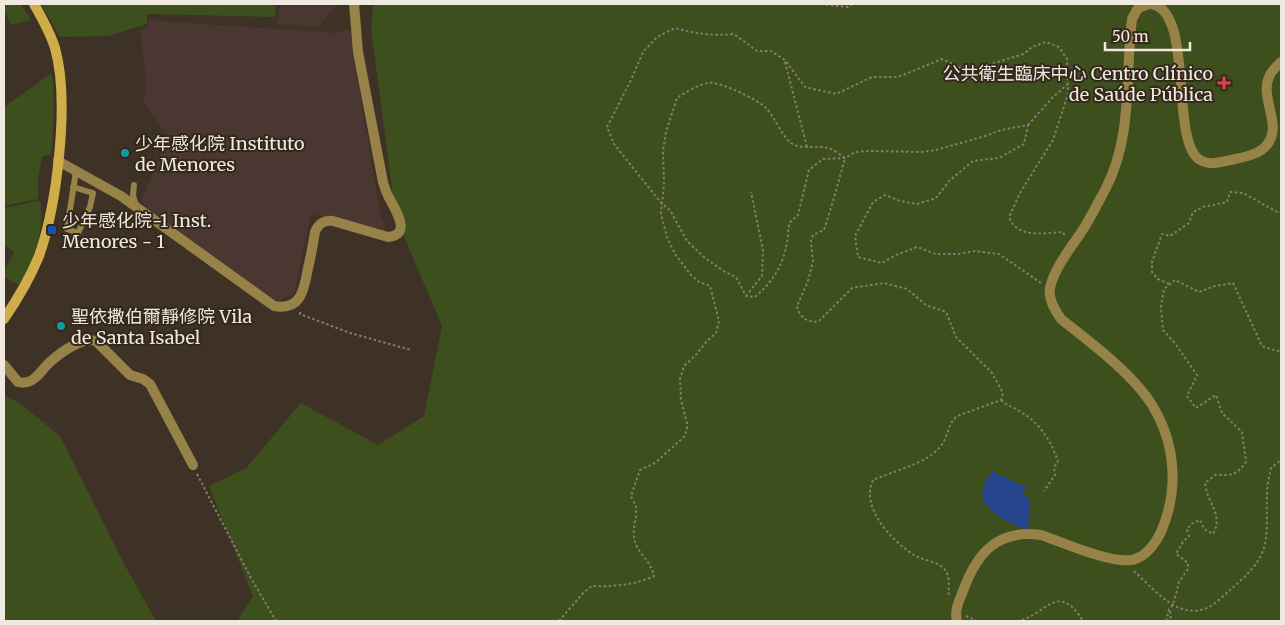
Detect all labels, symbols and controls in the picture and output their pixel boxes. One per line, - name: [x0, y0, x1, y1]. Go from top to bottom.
- scale bar: [1105, 20, 1190, 52]
- text: 50 m: [1112, 27, 1149, 46]
- place label: 公共衛生臨床中心 Centro Clínico de Saúde Pública: [942, 62, 1213, 106]
- marker: 公共衛生臨床中心 Centro Clínico de Saúde Pública: [1217, 76, 1231, 90]
- place label: 少年感化院 Instituto de Menores: [135, 132, 305, 176]
- marker: 少年感化院 Instituto de Menores: [119, 147, 131, 159]
- place label: 少年感化院-1 Inst. Menores - 1: [62, 209, 211, 253]
- marker: 少年感化院-1 Inst. Menores - 1: [46, 224, 58, 236]
- place label: 聖依撒伯爾靜修院 Vila de Santa Isabel: [71, 305, 253, 349]
- marker: 聖依撒伯爾靜修院 Vila de Santa Isabel: [55, 320, 67, 332]

